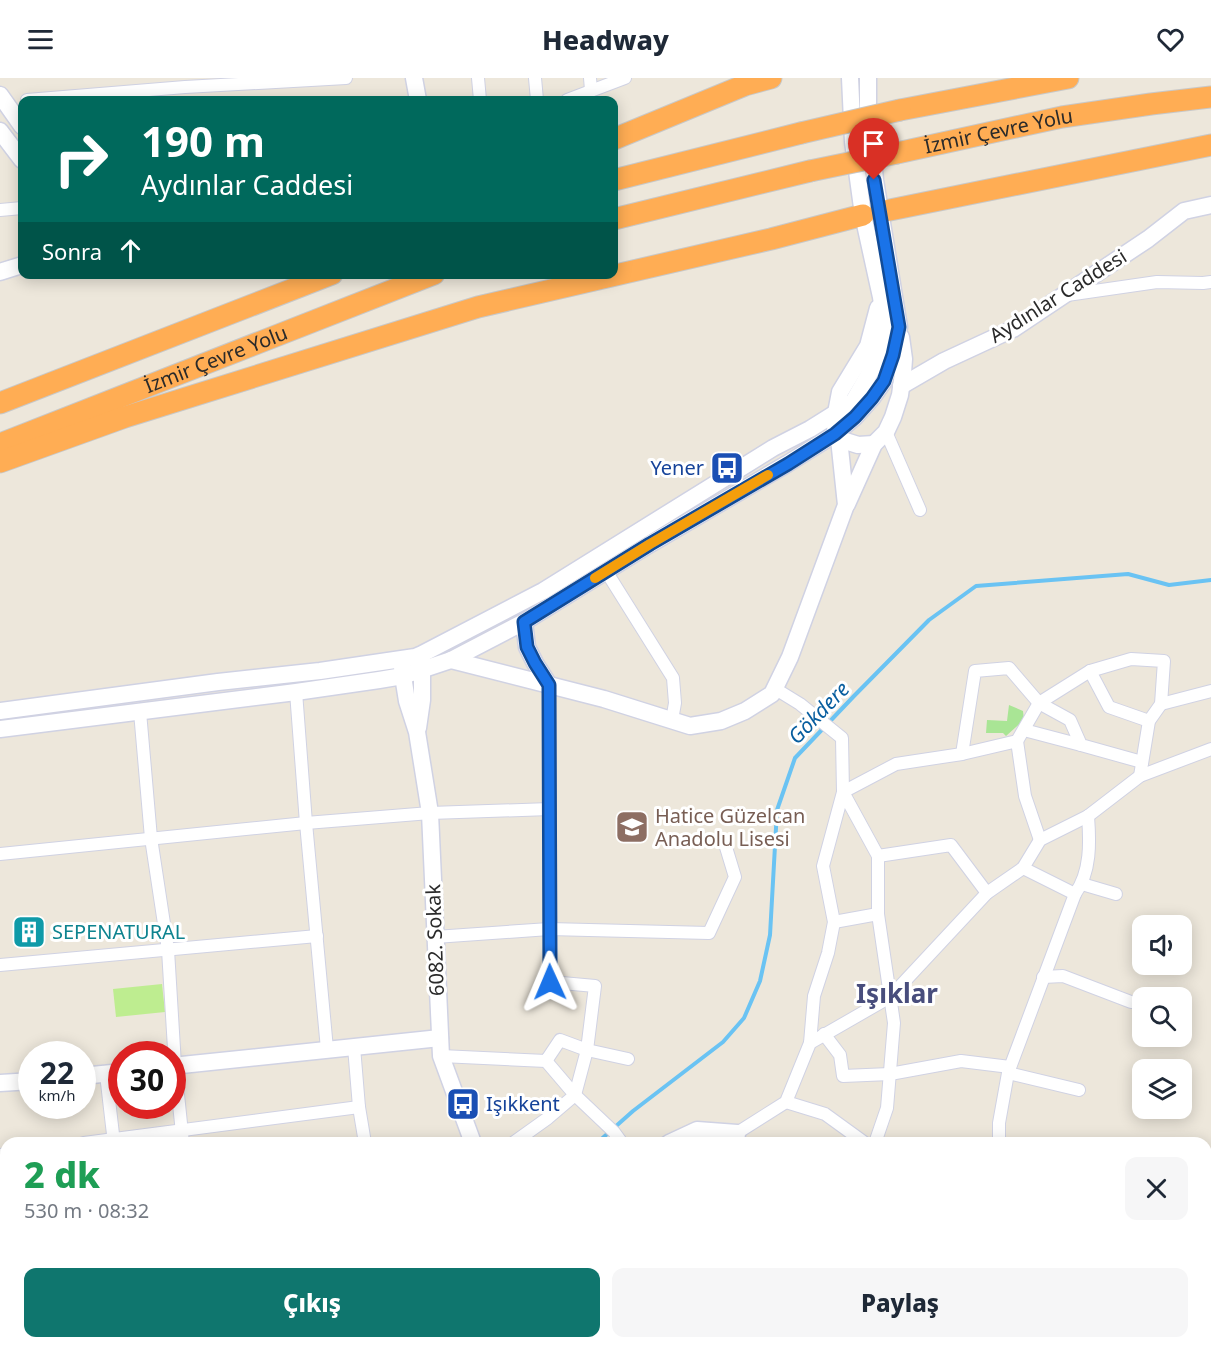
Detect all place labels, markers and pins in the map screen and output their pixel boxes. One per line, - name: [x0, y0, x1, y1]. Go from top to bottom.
- pin: [848, 118, 899, 180]
- bus stop icon: Yener: [709, 450, 745, 486]
- place label: Yener: [651, 454, 704, 481]
- place label: Hatice Güzelcan Anadolu Lisesi: [655, 802, 805, 852]
- school or university icon: Hatice Güzelcan Anadolu Lisesi: [614, 809, 650, 845]
- building icon: SEPENATURAL: [11, 914, 47, 950]
- place label: SEPENATURAL: [52, 918, 185, 945]
- bus stop icon: Işıkkent: [445, 1086, 481, 1122]
- place label: Işıkkent: [486, 1090, 560, 1117]

